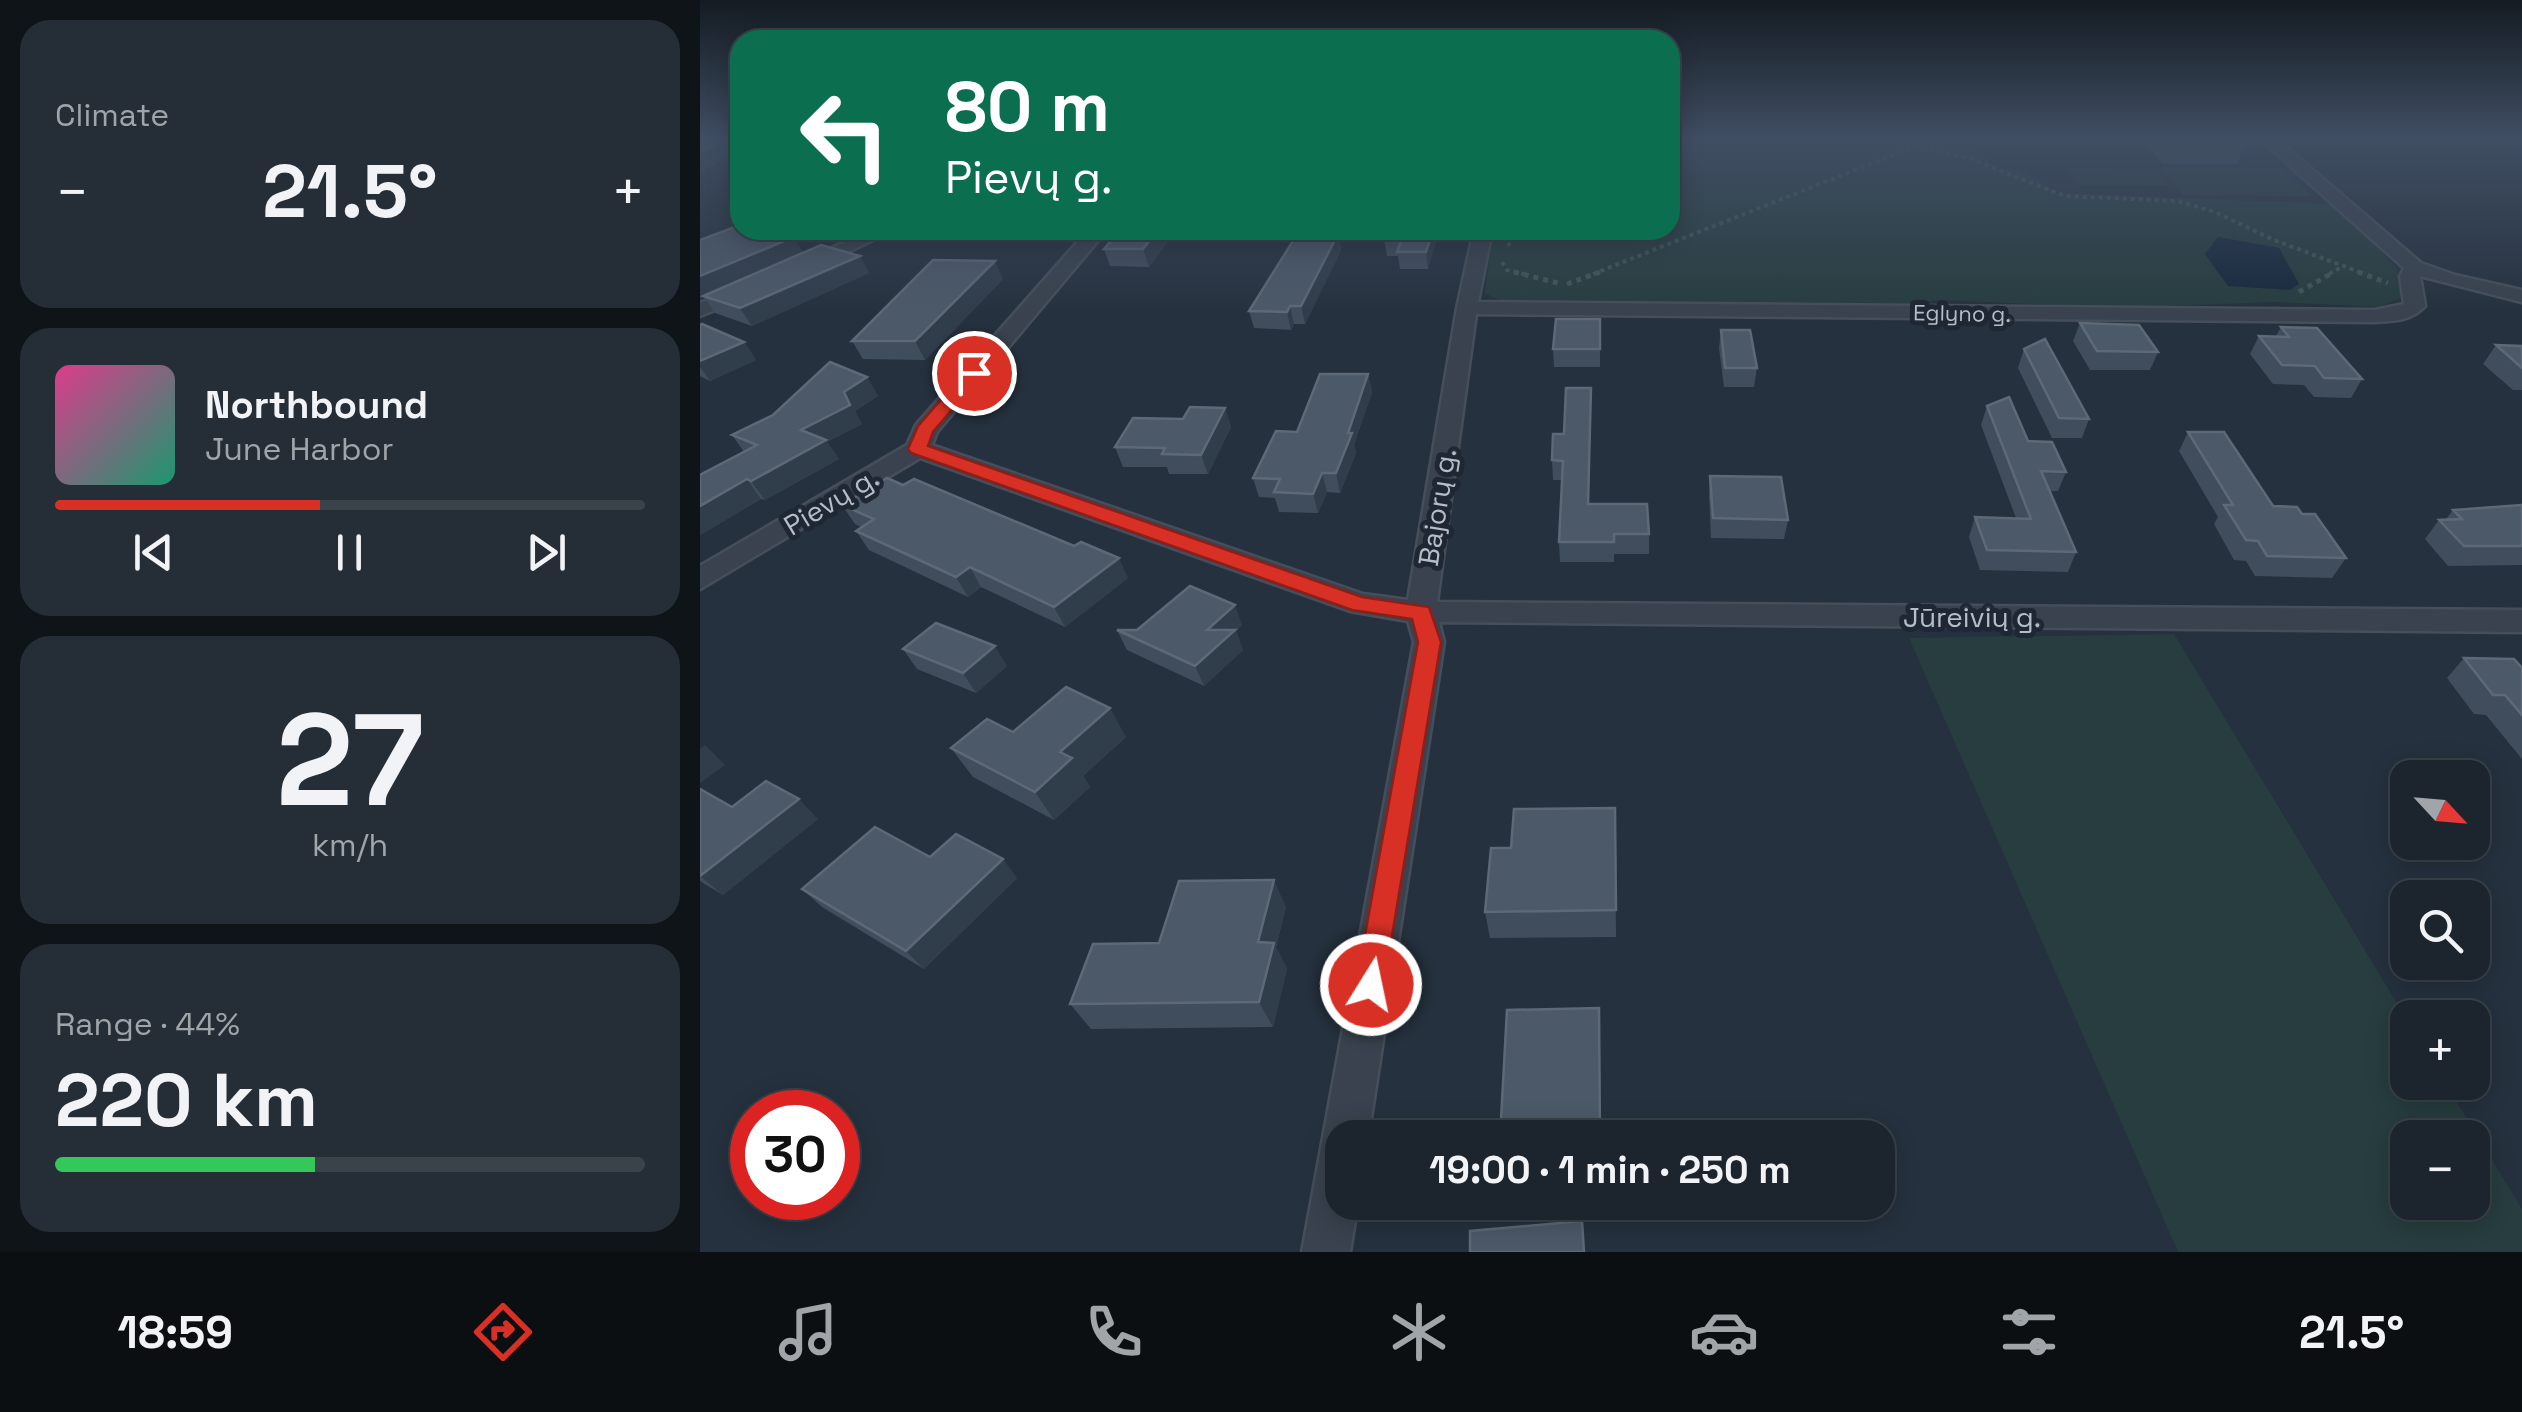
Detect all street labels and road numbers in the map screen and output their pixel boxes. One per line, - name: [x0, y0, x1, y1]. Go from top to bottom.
- street label: Eglyno g.: [1913, 298, 2011, 328]
- street label: Bajorų g.: [1410, 446, 1464, 568]
- street label: Pievų g.: [777, 459, 885, 543]
- street label: Jūreivių g.: [1903, 599, 2041, 635]

